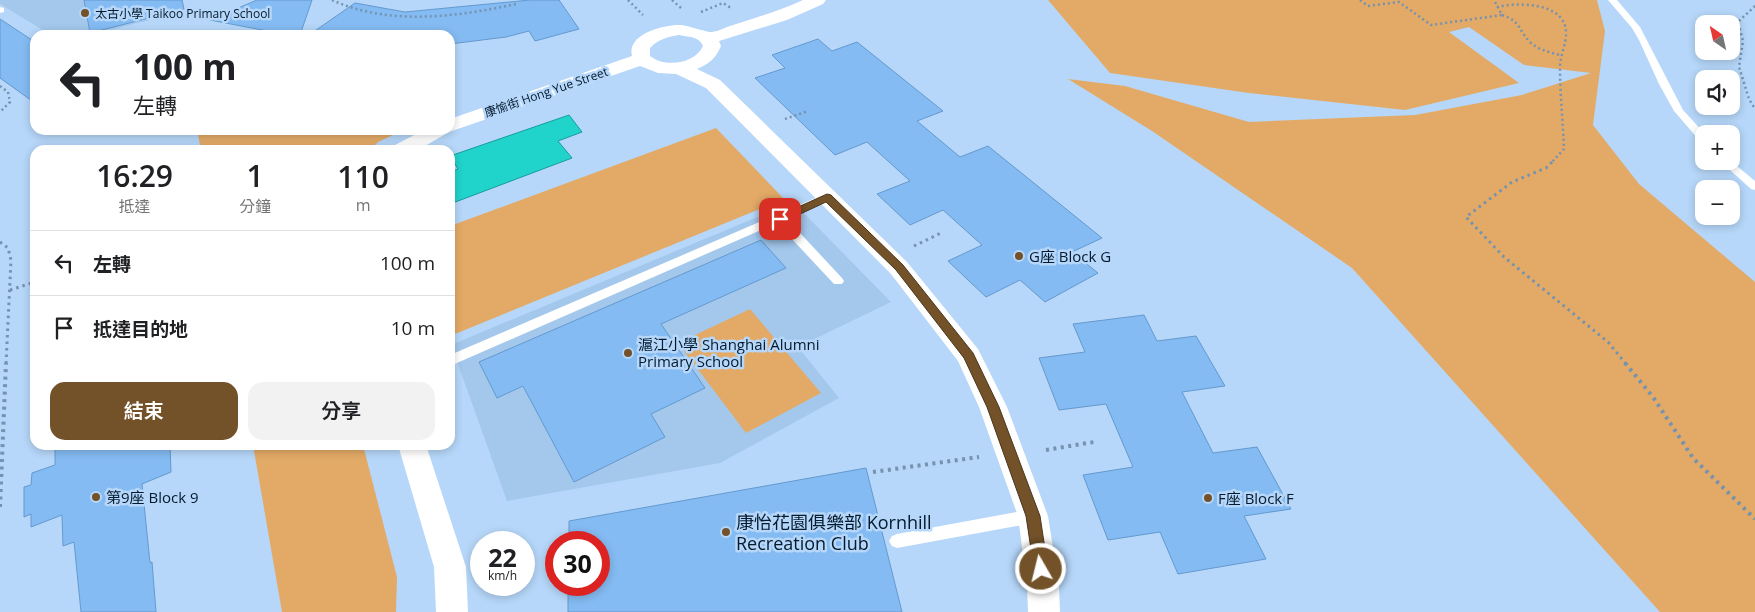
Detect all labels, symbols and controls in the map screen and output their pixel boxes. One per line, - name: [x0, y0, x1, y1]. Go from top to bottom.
- place label: 太古小學 Taikoo Primary School: [95, 5, 270, 22]
- marker: 太古小學 Taikoo Primary School: [79, 7, 91, 19]
- north arrow: [1695, 15, 1740, 60]
- map controls: [1695, 15, 1740, 225]
- text: 100 m: [133, 43, 237, 90]
- icon: left: [50, 50, 115, 115]
- street label: 康愉街 Hong Yue Street: [482, 63, 610, 121]
- button: sound: [1695, 70, 1740, 115]
- text: 左轉: [133, 90, 177, 120]
- button: +: [1695, 125, 1740, 170]
- text: 16:29: [96, 155, 173, 196]
- text: 1: [247, 155, 264, 196]
- text: 110: [337, 156, 389, 197]
- button: −: [1695, 180, 1740, 225]
- text: m: [356, 194, 370, 216]
- text: 抵達: [119, 195, 151, 217]
- text: 分鐘: [239, 195, 271, 217]
- pin: [759, 198, 801, 240]
- icon: arrive: [766, 205, 794, 233]
- place label: G座 Block G: [1029, 246, 1111, 266]
- icon: left: [50, 249, 78, 277]
- text: 100 m: [380, 250, 435, 276]
- marker: G座 Block G: [1013, 250, 1025, 262]
- text: 左轉: [93, 251, 131, 277]
- icon: arrive: [50, 314, 78, 342]
- text: 10 m: [391, 315, 435, 341]
- text: 抵達目的地: [93, 316, 188, 342]
- place label: 滬江小學 Shanghai Alumni Primary School: [638, 334, 820, 371]
- marker: 滬江小學 Shanghai Alumni Primary School: [622, 347, 634, 359]
- button: 結束: [50, 382, 238, 440]
- button: 分享: [248, 382, 435, 440]
- place label: 第9座 Block 9: [106, 487, 199, 507]
- place label: F座 Block F: [1218, 488, 1294, 508]
- marker: 第9座 Block 9: [90, 491, 102, 503]
- marker: F座 Block F: [1202, 492, 1214, 504]
- place label: 康怡花園俱樂部 Kornhill Recreation Club: [736, 510, 932, 555]
- marker: 康怡花園俱樂部 Kornhill Recreation Club: [720, 526, 732, 538]
- speed limit sign: 30: [545, 531, 610, 596]
- text: 22: [488, 540, 517, 574]
- position arrow: [1014, 542, 1066, 594]
- text: km/h: [488, 567, 517, 584]

